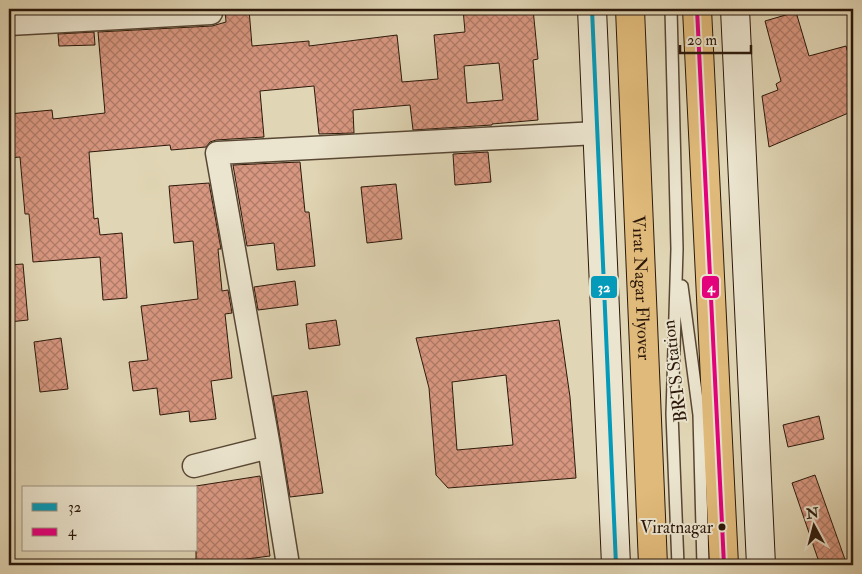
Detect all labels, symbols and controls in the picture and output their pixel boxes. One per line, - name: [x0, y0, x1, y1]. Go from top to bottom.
- scale bar: [680, 22, 751, 54]
- text: 20 m: [687, 31, 717, 50]
- street label: Virat Nagar Flyover: [627, 215, 656, 361]
- line badge: 32: [590, 275, 618, 299]
- line badge: 4: [701, 275, 720, 299]
- text: 32: [598, 279, 610, 296]
- text: 4: [706, 279, 716, 296]
- street label: BRTS Station: [657, 318, 693, 424]
- legend: [22, 486, 198, 552]
- text: 32: [68, 498, 82, 517]
- north arrow: [790, 502, 840, 552]
- text: N: [804, 504, 820, 523]
- place label: Viratnagar: [640, 517, 714, 538]
- text: 4: [68, 522, 77, 541]
- marker: Viratnagar: [717, 522, 727, 532]

